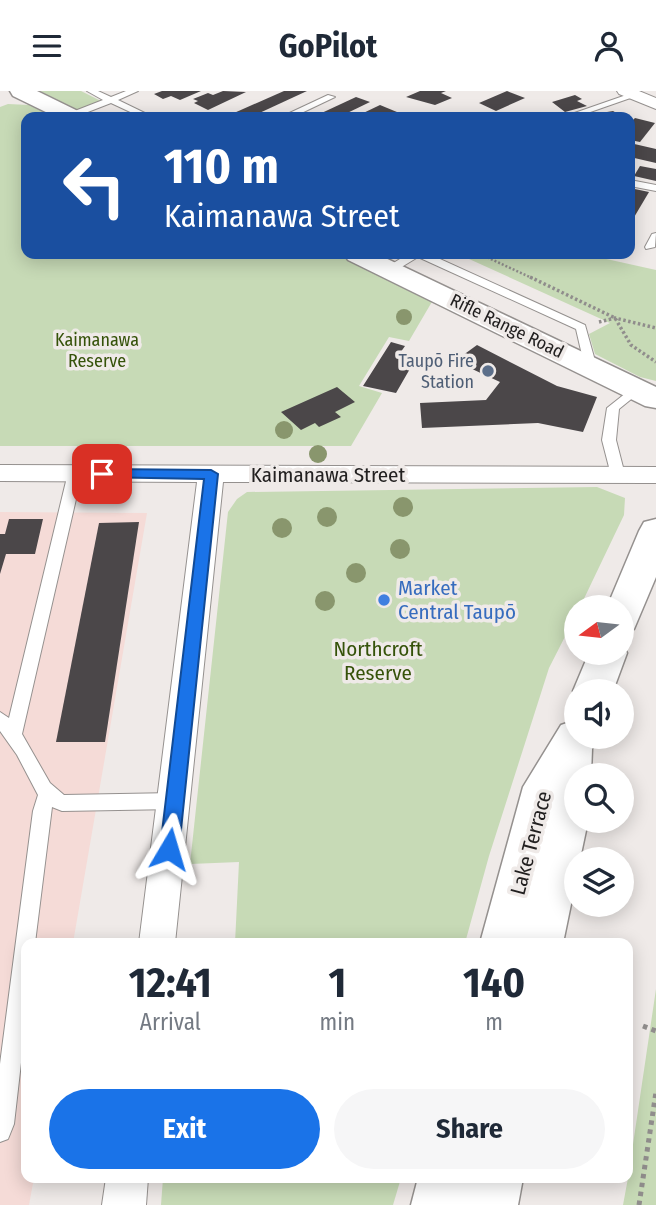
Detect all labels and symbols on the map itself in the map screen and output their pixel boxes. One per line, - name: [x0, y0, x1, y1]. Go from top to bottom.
- street label: Rifle Range Road: [447, 289, 567, 363]
- park label: Kaimanawa Reserve: [55, 329, 139, 372]
- place label: Taupō Fire Station: [399, 350, 474, 393]
- marker: Taupō Fire Station: [480, 363, 496, 379]
- pin: [72, 444, 132, 504]
- street label: Kaimanawa Street: [251, 462, 405, 488]
- place label: Market Central Taupō: [398, 575, 516, 625]
- marker: Market Central Taupō: [376, 592, 392, 608]
- north arrow: [564, 595, 634, 665]
- park label: Northcroft Reserve: [333, 636, 423, 686]
- street label: Lake Terrace: [505, 788, 557, 898]
- position arrow: [132, 812, 206, 886]

